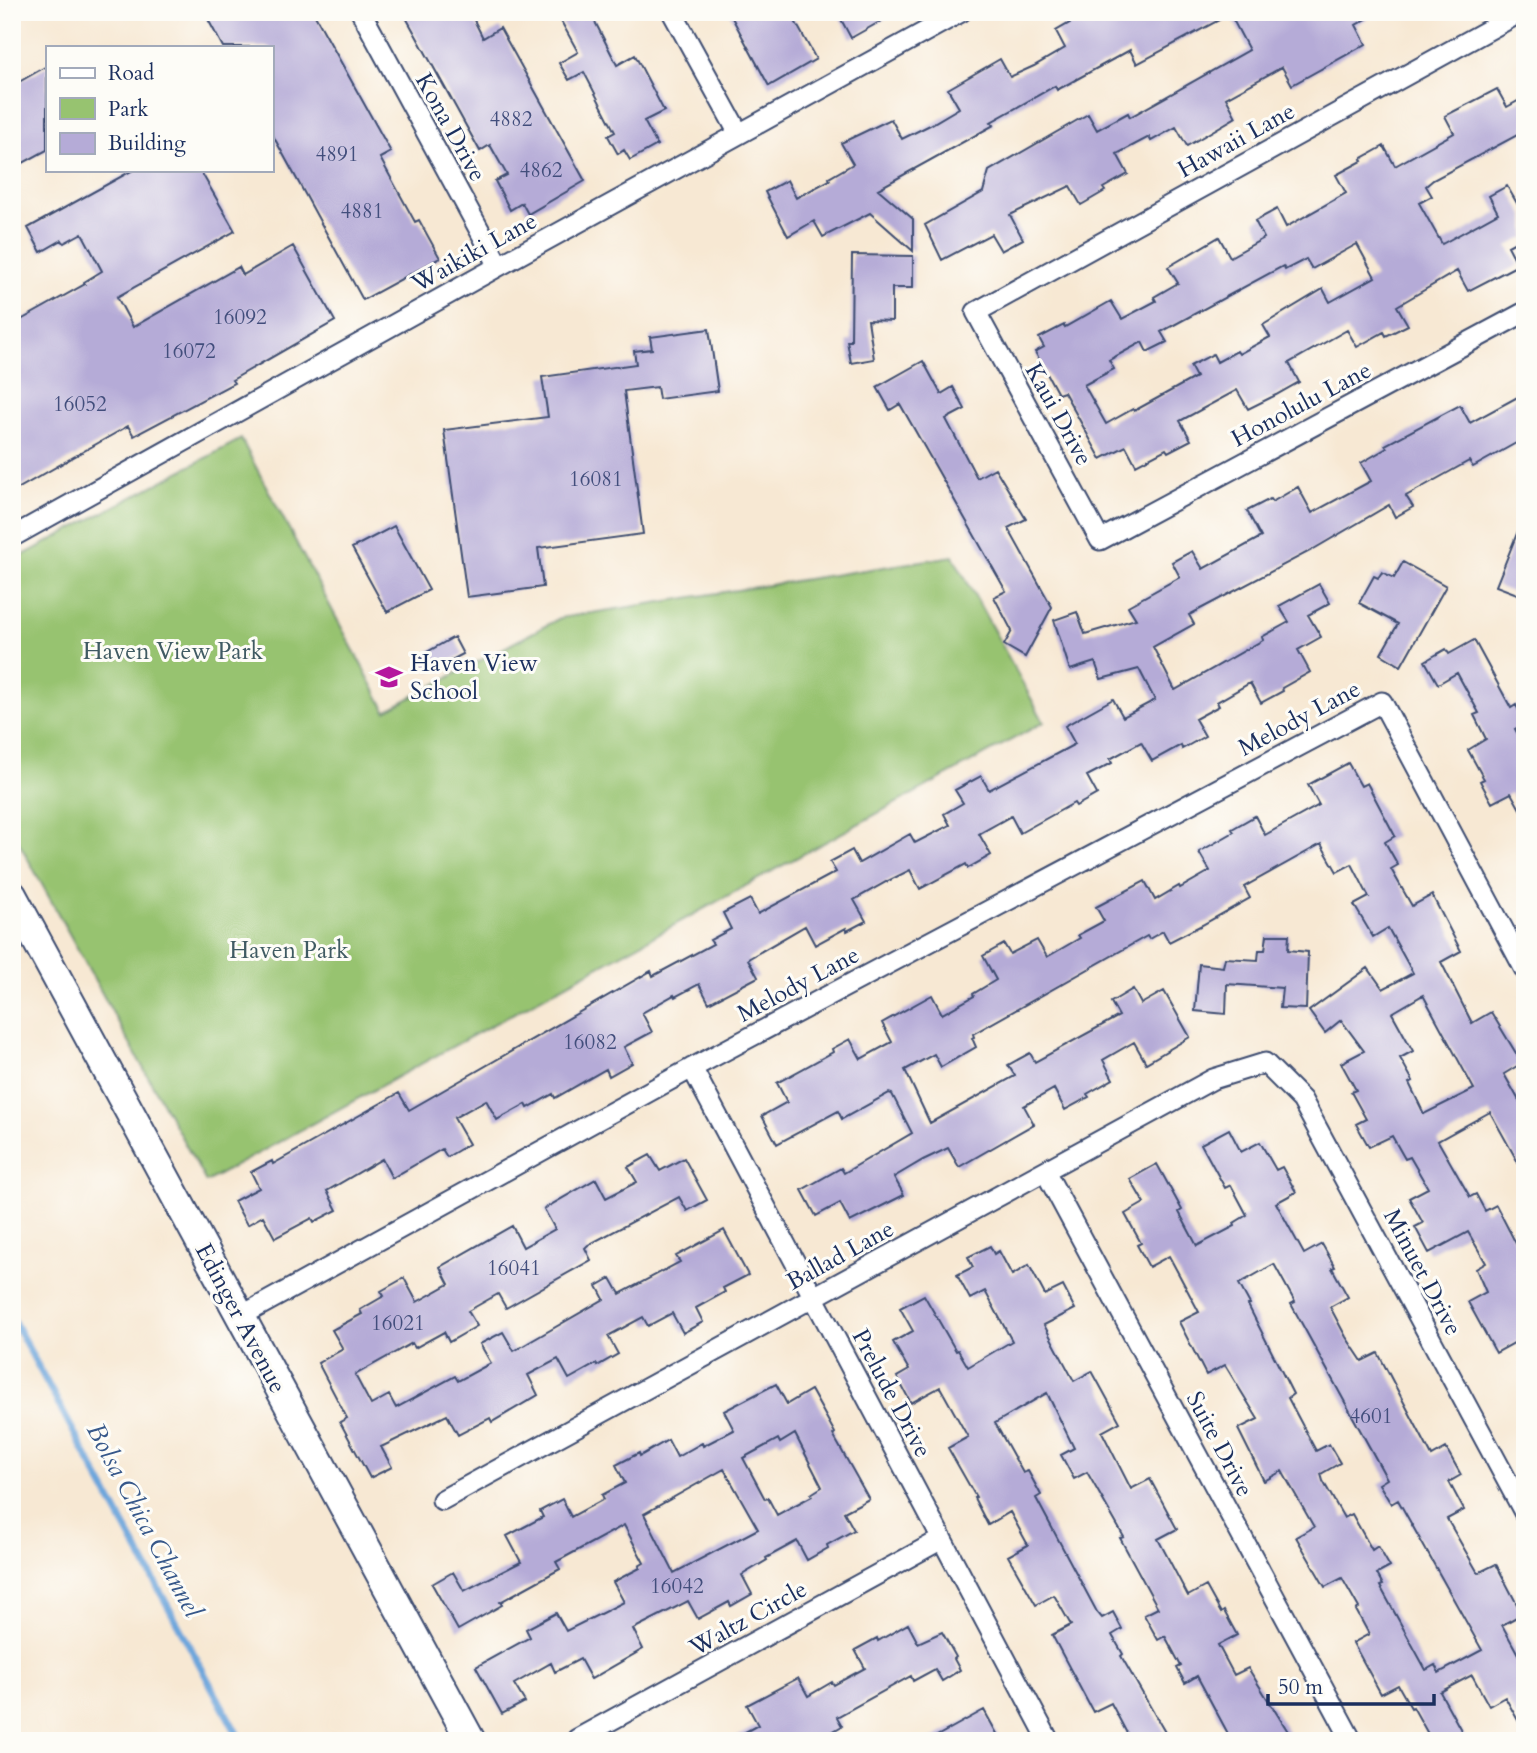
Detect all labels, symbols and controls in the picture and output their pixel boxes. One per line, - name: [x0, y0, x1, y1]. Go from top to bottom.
- legend: [46, 46, 273, 172]
- text: Road: [108, 59, 154, 88]
- street label: Kona Drive: [407, 67, 494, 187]
- text: Park: [108, 95, 149, 124]
- street label: Hawaii Lane: [1172, 95, 1301, 186]
- house number: 4882: [489, 105, 533, 134]
- text: Building: [108, 129, 186, 158]
- house number: 4891: [315, 140, 359, 169]
- house number: 4862: [519, 156, 563, 185]
- house number: 4881: [340, 197, 384, 226]
- street label: Waikiki Lane: [405, 204, 543, 301]
- house number: 16092: [213, 303, 267, 332]
- house number: 16072: [162, 337, 216, 366]
- street label: Honolulu Lane: [1225, 354, 1377, 455]
- street label: Kaui Drive: [1017, 357, 1100, 472]
- house number: 16052: [53, 390, 107, 419]
- house number: 16081: [569, 465, 623, 494]
- park label: Haven View Park: [83, 635, 263, 668]
- place label: Haven View School: [410, 647, 538, 708]
- school or university icon: Haven View School: [374, 662, 404, 692]
- street label: Melody Lane: [1232, 672, 1366, 764]
- park label: Haven Park: [229, 934, 349, 967]
- street label: Melody Lane: [731, 938, 865, 1030]
- house number: 16082: [563, 1028, 617, 1057]
- street label: Minuet Drive: [1375, 1203, 1470, 1341]
- street label: Ballad Lane: [781, 1212, 900, 1298]
- street label: Edinger Avenue: [187, 1237, 294, 1399]
- house number: 16041: [487, 1254, 541, 1283]
- house number: 16021: [371, 1309, 425, 1338]
- street label: Prelude Drive: [844, 1323, 939, 1463]
- street label: Suite Drive: [1178, 1386, 1261, 1503]
- house number: 4601: [1349, 1402, 1393, 1431]
- water label: Bolsa Chica Channel: [78, 1417, 211, 1625]
- house number: 16042: [650, 1572, 704, 1601]
- street label: Waltz Circle: [683, 1573, 813, 1665]
- scale bar: [1268, 1662, 1434, 1706]
- text: 50 m: [1278, 1673, 1323, 1702]

